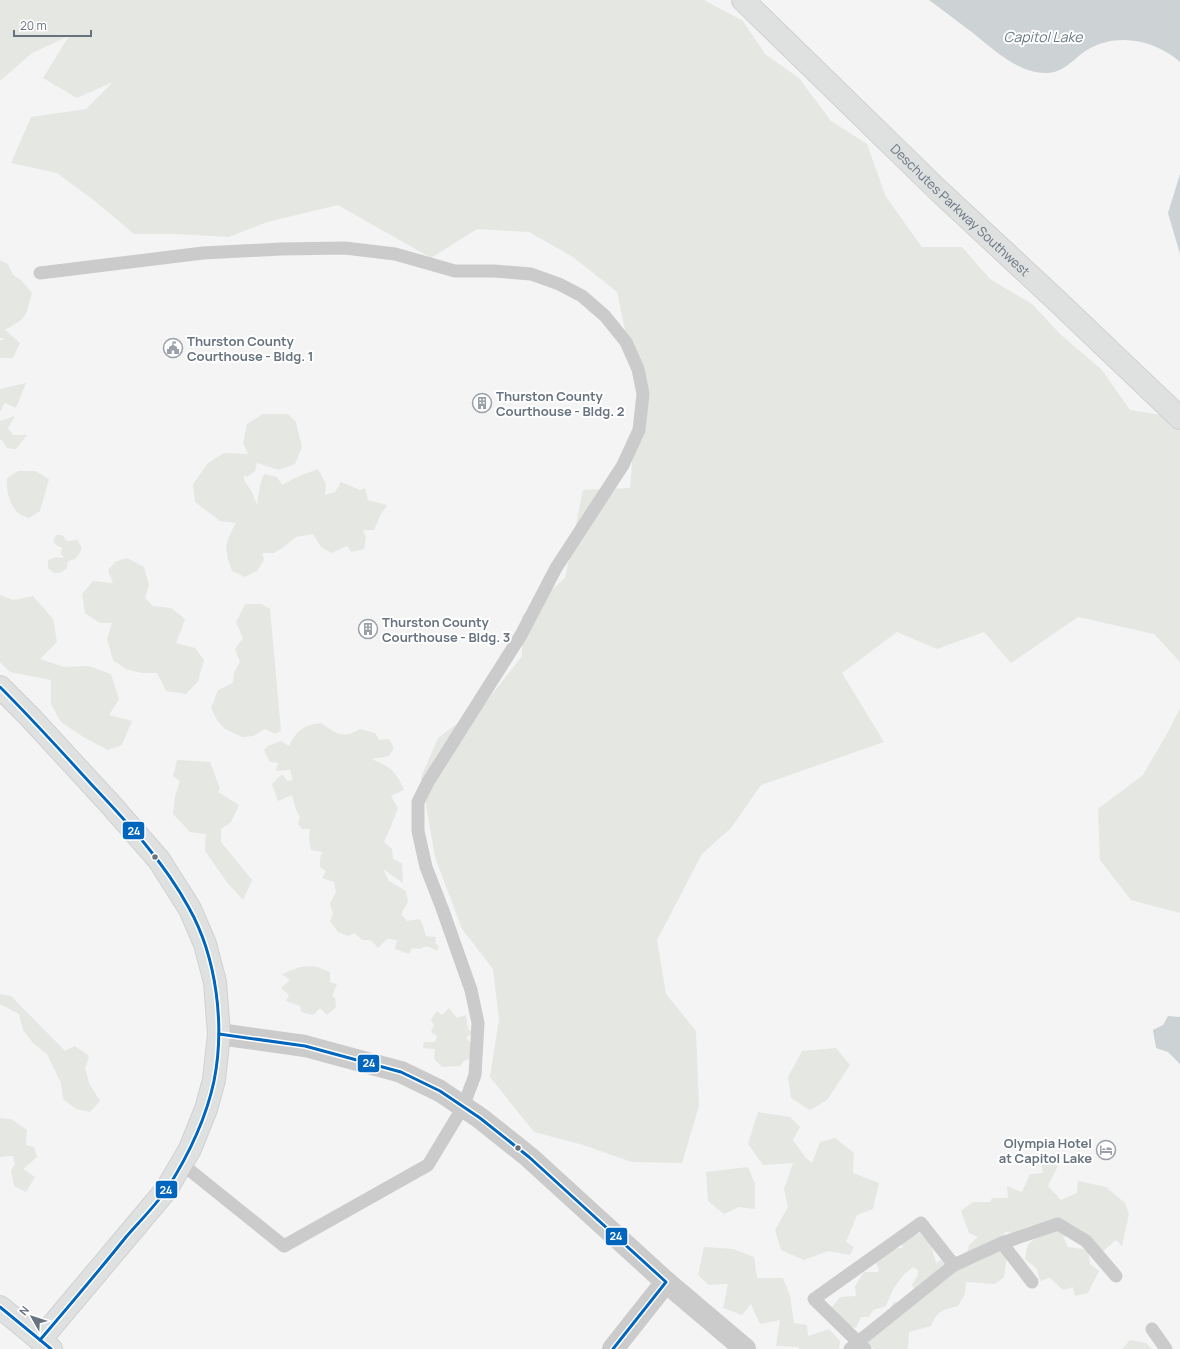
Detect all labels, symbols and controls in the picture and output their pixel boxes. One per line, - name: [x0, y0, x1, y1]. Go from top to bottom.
- scale bar: [14, 12, 91, 38]
- text: 20 m: [20, 17, 47, 34]
- water label: Capitol Lake: [1004, 27, 1083, 46]
- street label: Deschutes Parkway Southwest: [887, 140, 1034, 280]
- place label: Thurston County Courthouse - Bldg. 1: [187, 332, 314, 365]
- public building icon: Thurston County Courthouse - Bldg. 1: [162, 337, 184, 359]
- place label: Thurston County Courthouse - Bldg. 2: [496, 387, 625, 420]
- building icon: Thurston County Courthouse - Bldg. 2: [471, 392, 493, 414]
- place label: Thurston County Courthouse - Bldg. 3: [382, 613, 510, 646]
- building icon: Thurston County Courthouse - Bldg. 3: [357, 618, 379, 640]
- line badge: 24: [122, 821, 145, 840]
- text: 24: [127, 823, 141, 838]
- unlabelled marker: [150, 852, 160, 862]
- line badge: 24: [357, 1054, 380, 1073]
- text: 24: [362, 1055, 376, 1070]
- place label: Olympia Hotel at Capitol Lake: [999, 1134, 1092, 1167]
- hotel icon: Olympia Hotel at Capitol Lake: [1095, 1139, 1117, 1161]
- unlabelled marker: [513, 1143, 523, 1153]
- line badge: 24: [155, 1180, 178, 1199]
- text: 24: [159, 1182, 173, 1197]
- line badge: 24: [605, 1227, 628, 1246]
- text: 24: [609, 1228, 623, 1243]
- north arrow: [12, 1297, 52, 1337]
- text: N: [16, 1303, 32, 1318]

